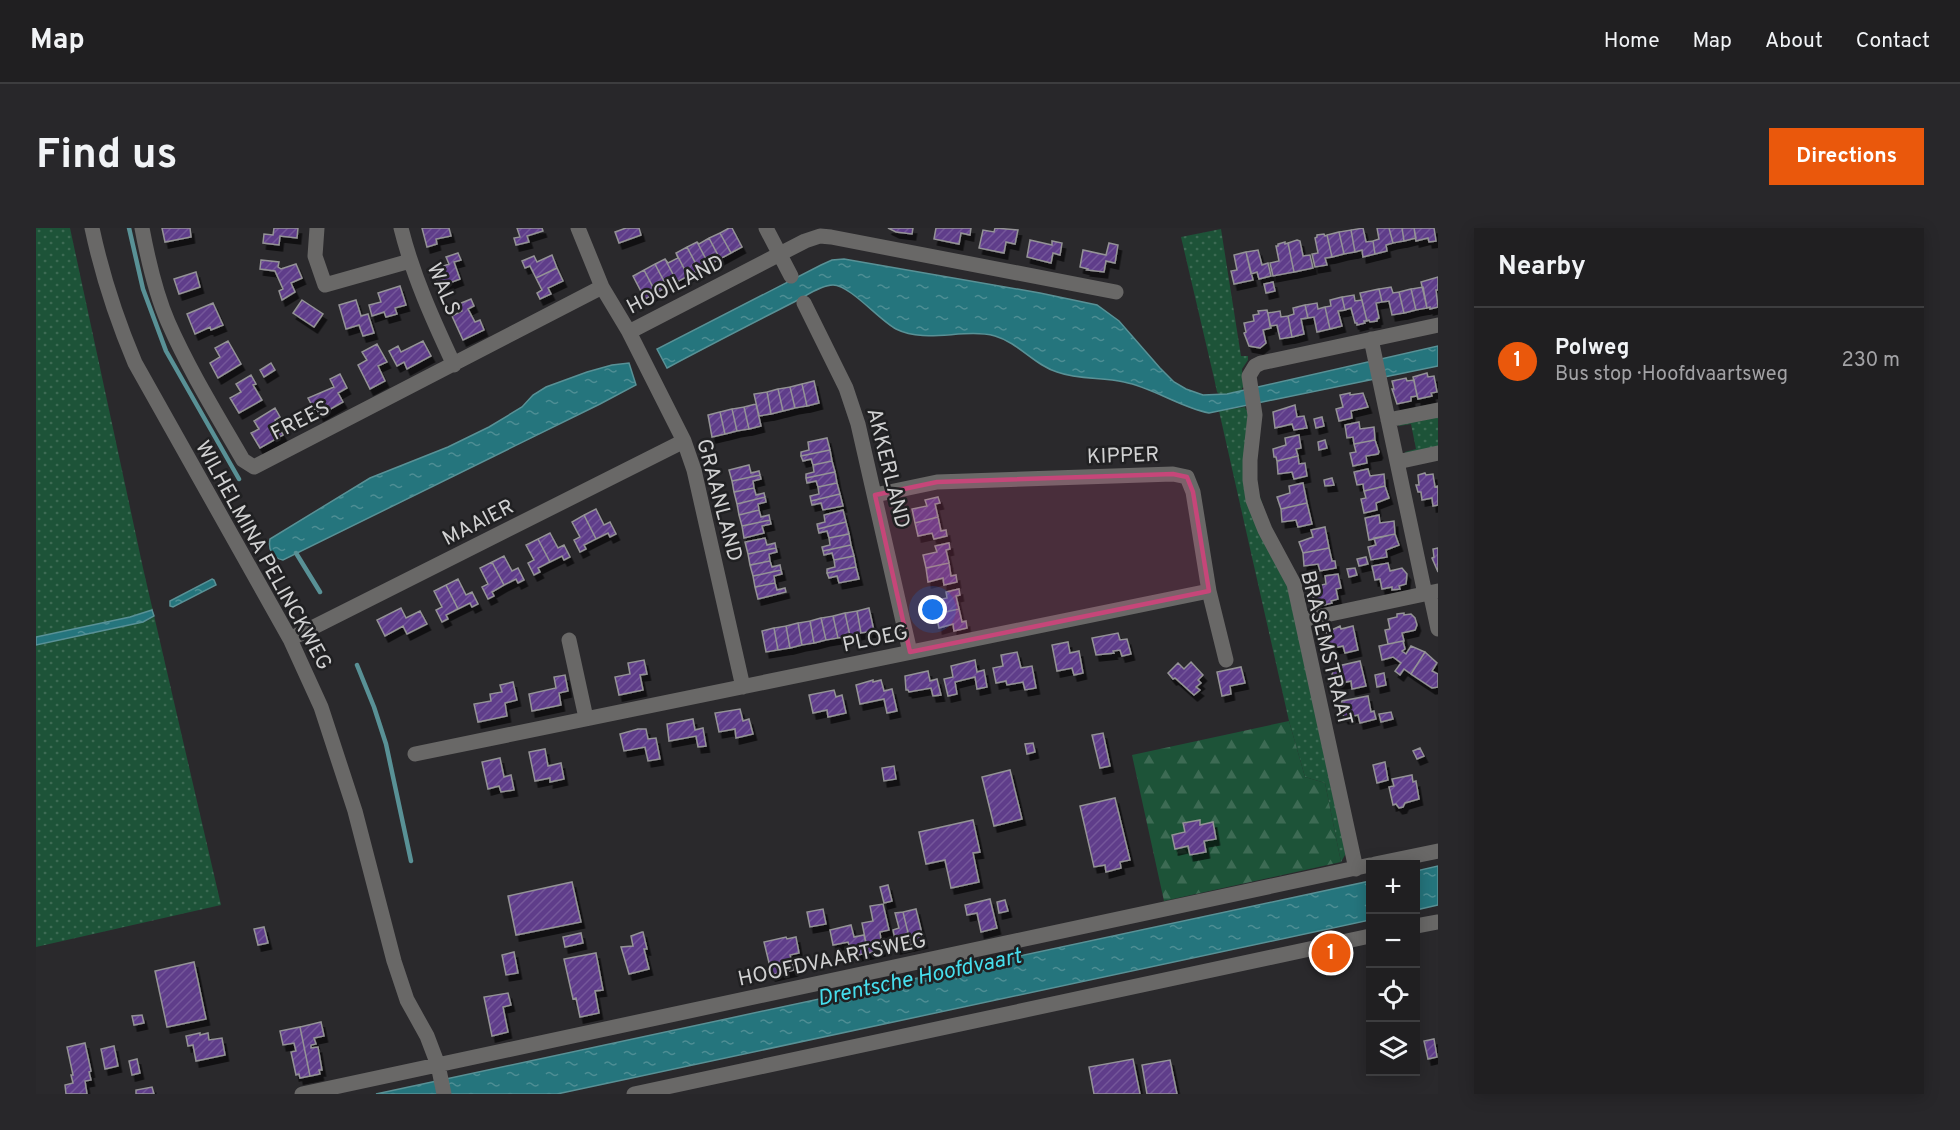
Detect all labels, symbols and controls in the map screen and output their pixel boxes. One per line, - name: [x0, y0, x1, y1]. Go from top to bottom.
- text: Map: [30, 23, 85, 59]
- text: Home: [1604, 28, 1660, 55]
- text: Map: [1693, 28, 1732, 55]
- text: About: [1765, 28, 1823, 55]
- text: Contact: [1856, 28, 1930, 55]
- button: Directions: [1769, 128, 1924, 185]
- text: Find us: [36, 130, 177, 183]
- street label: HOOILAND: [622, 249, 729, 321]
- text: Nearby: [1498, 251, 1586, 284]
- street label: WALS: [420, 259, 466, 320]
- text: Polweg: [1555, 335, 1629, 362]
- text: 1: [1514, 348, 1522, 374]
- text: 230 m: [1841, 348, 1900, 374]
- text: Bus stop · Hoofdvaartsweg: [1555, 362, 1788, 388]
- street label: FREES: [266, 395, 335, 448]
- street label: AKKERLAND: [860, 405, 916, 531]
- street label: WILHELMINA PELINCKWEG: [188, 436, 337, 675]
- street label: GRAANLAND: [689, 436, 748, 565]
- street label: KIPPER: [1086, 442, 1160, 471]
- street label: MAAIER: [438, 494, 519, 553]
- street label: BRASEMSTRAAT: [1293, 568, 1358, 729]
- your location: [918, 595, 947, 624]
- street label: PLOEG: [840, 619, 911, 660]
- map controls: [1366, 860, 1420, 1076]
- button: +: [1366, 860, 1420, 914]
- button: −: [1366, 914, 1420, 968]
- street label: HOOFDVAARTSWEG: [736, 927, 929, 994]
- pin: 1: [1312, 930, 1350, 976]
- water label: Drentsche Hoofdvaart: [815, 943, 1025, 1013]
- button: locate: [1366, 968, 1420, 1022]
- button: layers: [1366, 1022, 1420, 1076]

